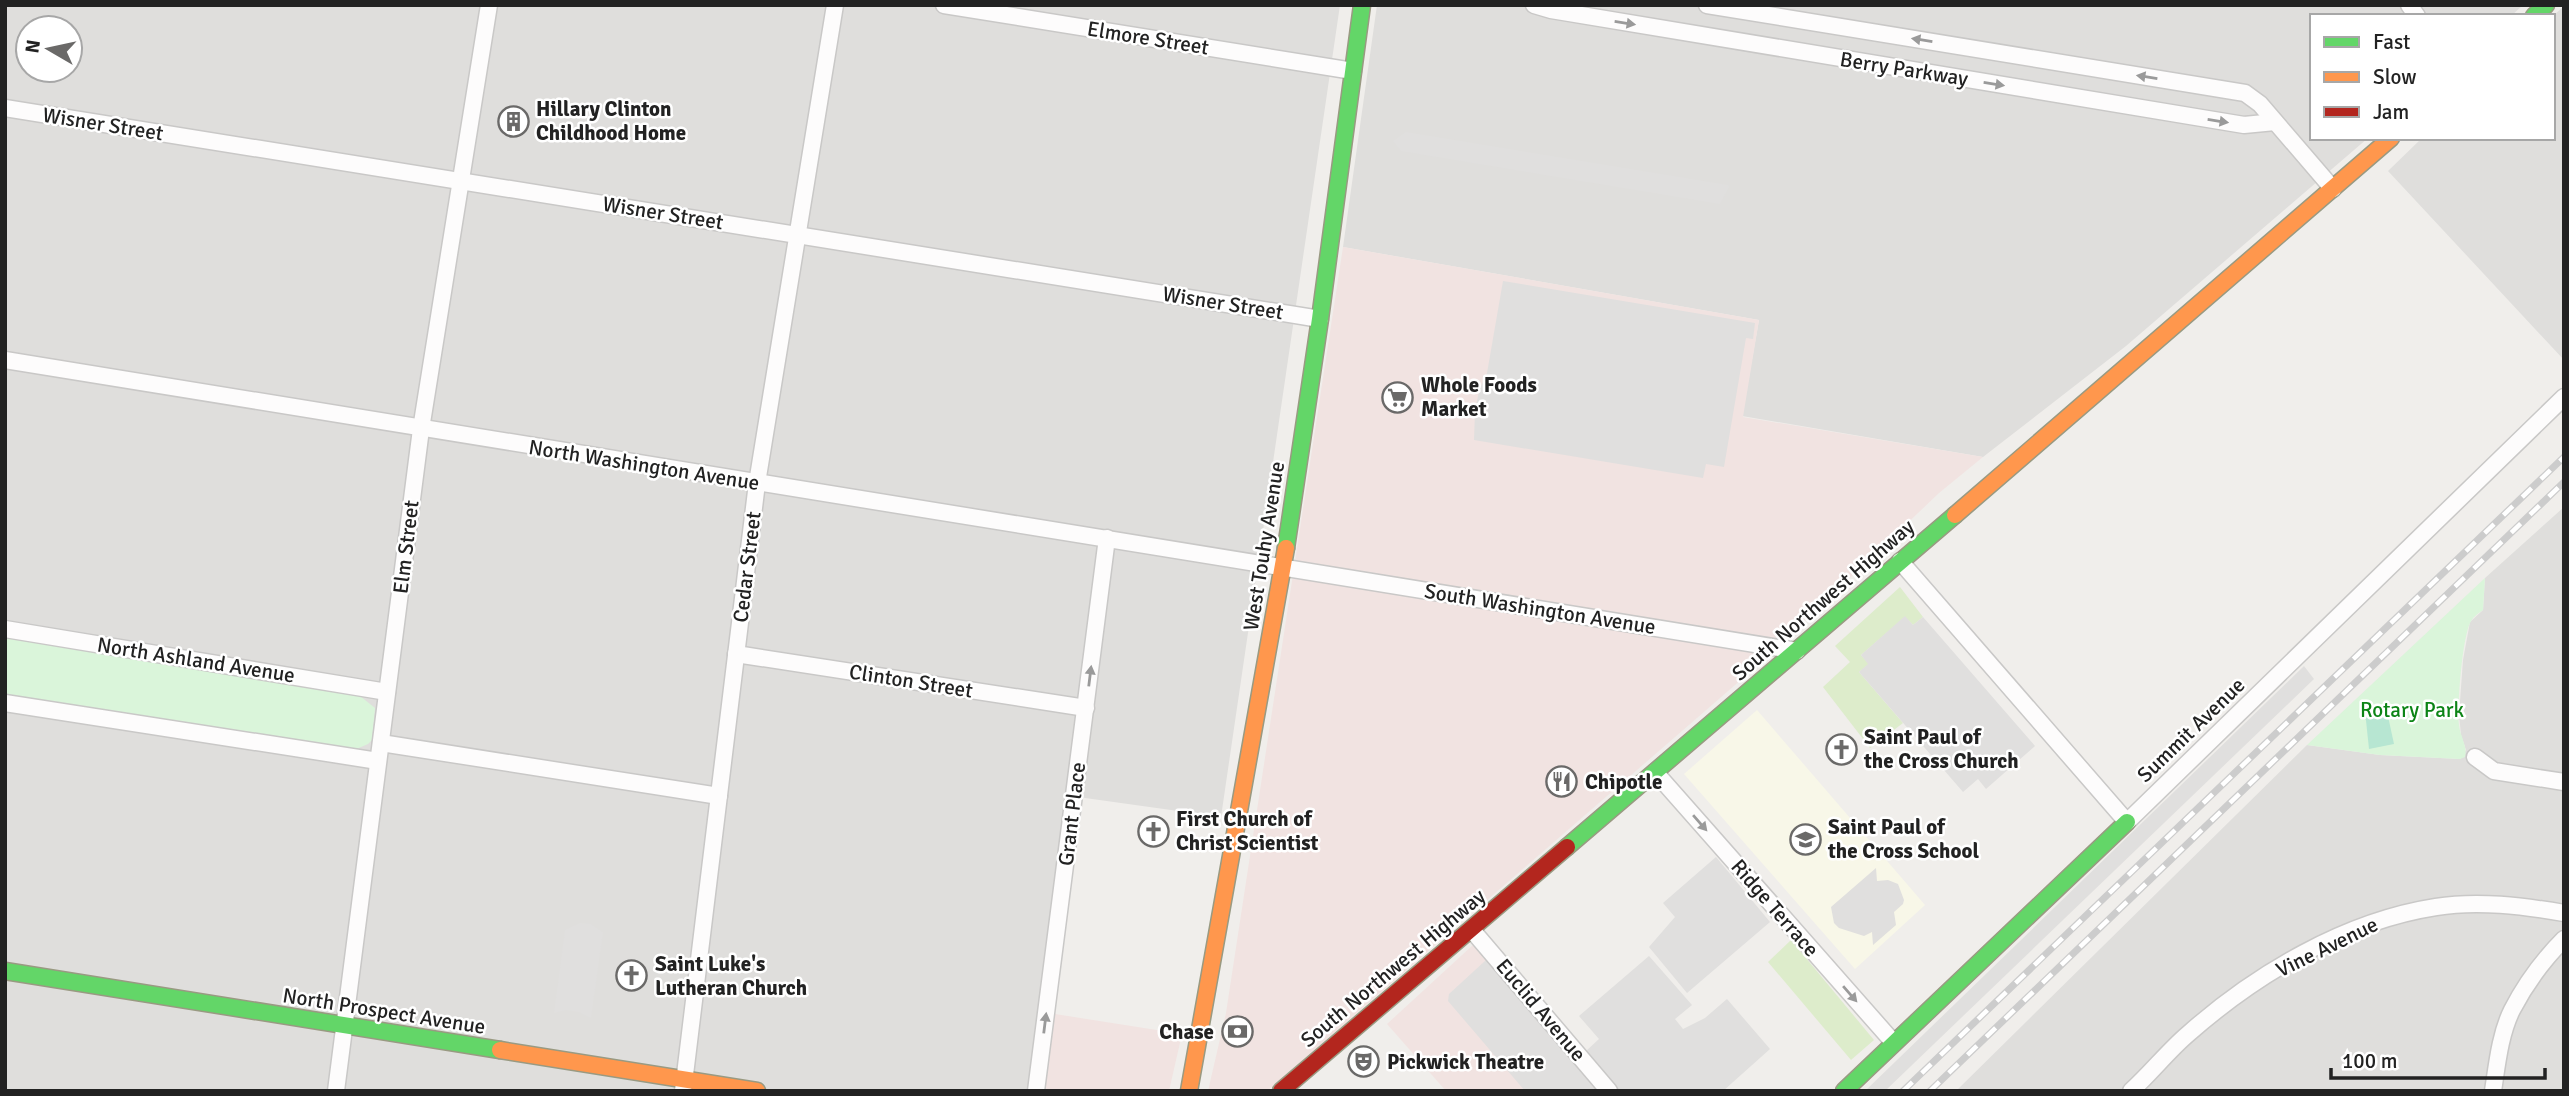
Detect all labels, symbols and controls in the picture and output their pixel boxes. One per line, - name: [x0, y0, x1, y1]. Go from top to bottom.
- north arrow: [14, 14, 84, 84]
- legend: [2310, 14, 2555, 140]
- street label: Elmore Street: [1085, 16, 1211, 60]
- one-way arrow: [1614, 18, 1636, 29]
- text: Fast: [2373, 29, 2410, 55]
- one-way arrow: [1911, 34, 1933, 45]
- text: N: [20, 38, 46, 55]
- street label: Berry Parkway: [1838, 46, 1970, 92]
- text: Slow: [2373, 64, 2417, 90]
- one-way arrow: [2135, 71, 2157, 82]
- one-way arrow: [1983, 79, 2005, 90]
- place label: Hillary Clinton Childhood Home: [536, 96, 686, 146]
- text: Jam: [2373, 99, 2409, 125]
- street label: Wisner Street: [41, 102, 165, 146]
- building icon: Hillary Clinton Childhood Home: [496, 104, 530, 138]
- one-way arrow: [2208, 116, 2230, 127]
- street label: Wisner Street: [601, 191, 725, 235]
- street label: Wisner Street: [1161, 281, 1285, 325]
- place label: Whole Foods Market: [1421, 372, 1537, 422]
- supermarket icon: Whole Foods Market: [1381, 380, 1415, 414]
- street label: North Washington Avenue: [527, 434, 761, 496]
- street label: West Touhy Avenue: [1238, 460, 1290, 632]
- street label: Elm Street: [387, 499, 425, 595]
- street label: Cedar Street: [727, 510, 767, 624]
- street label: South Northwest Highway: [1727, 514, 1920, 686]
- street label: South Washington Avenue: [1422, 578, 1658, 640]
- street label: North Ashland Avenue: [95, 632, 297, 688]
- street label: Clinton Street: [847, 658, 975, 704]
- one-way arrow: [1084, 665, 1095, 687]
- street label: Summit Avenue: [2132, 672, 2250, 788]
- park label: Rotary Park: [2360, 697, 2465, 723]
- place label: Saint Paul of the Cross Church: [1863, 724, 2019, 774]
- church icon: Saint Paul of the Cross Church: [1824, 732, 1858, 766]
- street label: Grant Place: [1053, 761, 1091, 867]
- restaurant icon: Chipotle: [1545, 765, 1579, 799]
- place label: Chipotle: [1585, 769, 1662, 795]
- place label: First Church of Christ Scientist: [1176, 806, 1318, 856]
- church icon: First Church of Christ Scientist: [1136, 814, 1170, 848]
- one-way arrow: [1692, 814, 1708, 832]
- place label: Saint Paul of the Cross School: [1827, 814, 1979, 864]
- school or university icon: Saint Paul of the Cross School: [1788, 822, 1822, 856]
- street label: Ridge Terrace: [1726, 854, 1824, 962]
- street label: South Northwest Highway: [1295, 883, 1491, 1053]
- street label: Vine Avenue: [2272, 911, 2382, 983]
- place label: Saint Luke's Lutheran Church: [655, 951, 807, 1001]
- street label: Euclid Avenue: [1490, 953, 1592, 1067]
- church icon: Saint Luke's Lutheran Church: [615, 959, 649, 993]
- street label: North Prospect Avenue: [281, 982, 487, 1040]
- one-way arrow: [1842, 985, 1858, 1002]
- one-way arrow: [1039, 1012, 1050, 1034]
- bank icon: Chase: [1220, 1015, 1254, 1049]
- place label: Chase: [1159, 1019, 1214, 1045]
- scale bar: [2331, 1036, 2544, 1080]
- theatre icon: Pickwick Theatre: [1347, 1045, 1381, 1079]
- text: 100 m: [2342, 1048, 2397, 1074]
- place label: Pickwick Theatre: [1387, 1049, 1544, 1075]

